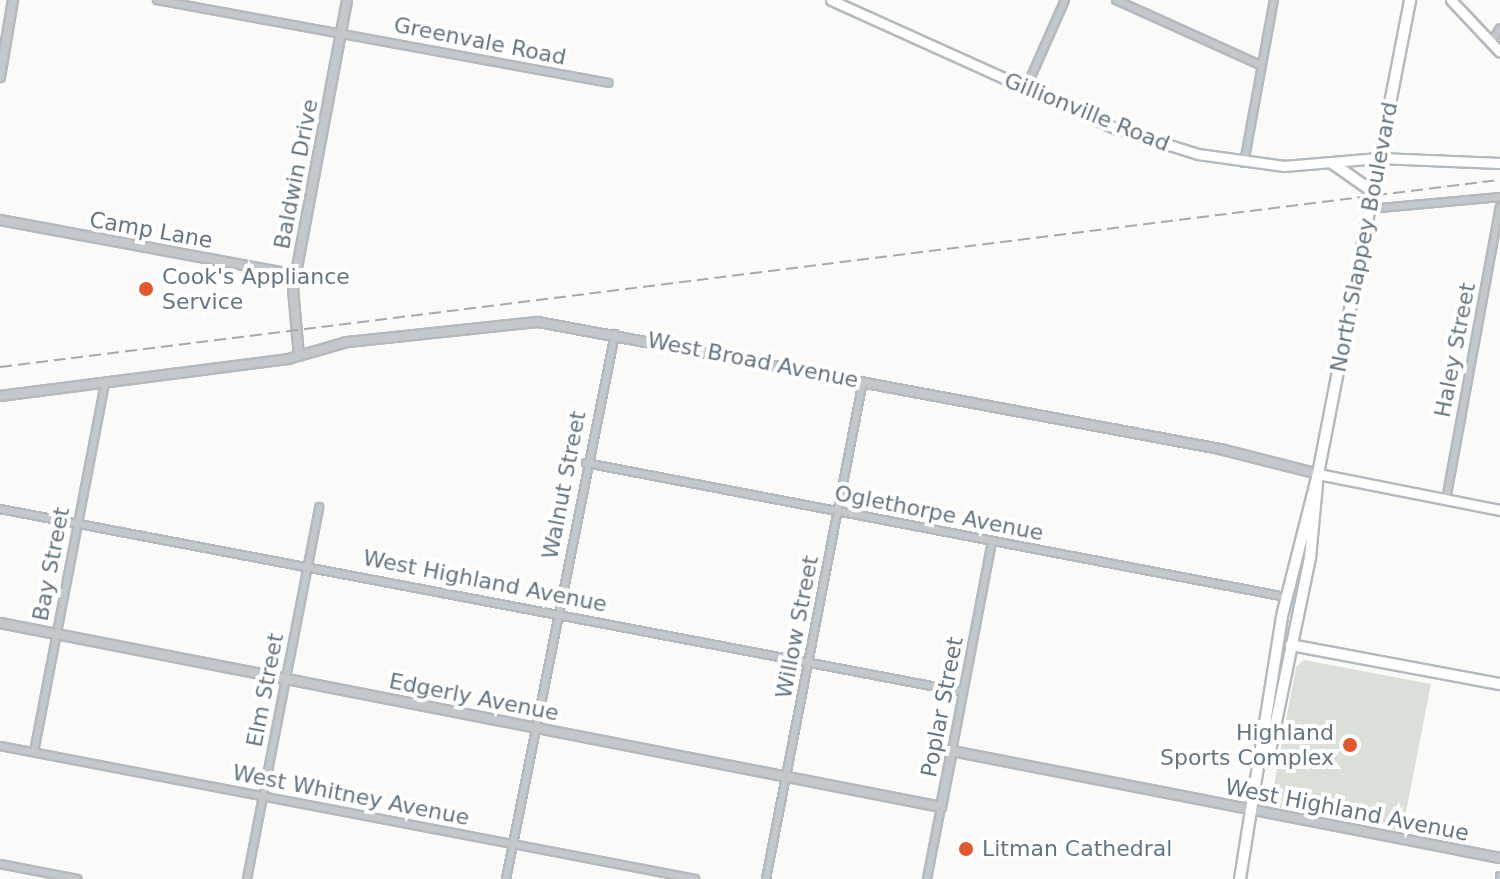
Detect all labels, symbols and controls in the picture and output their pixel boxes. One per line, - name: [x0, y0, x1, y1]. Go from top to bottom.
- street label: Greenvale Road: [392, 11, 568, 71]
- street label: Gillionville Road: [1000, 67, 1174, 157]
- street label: Baldwin Drive: [269, 97, 323, 251]
- street label: North Slappey Boulevard: [1325, 100, 1403, 374]
- street label: Camp Lane: [87, 206, 215, 254]
- place label: Cook's Appliance Service: [162, 263, 350, 314]
- marker: Cook's Appliance Service: [137, 280, 155, 298]
- street label: Haley Street: [1429, 280, 1481, 420]
- street label: West Broad Avenue: [645, 327, 861, 393]
- street label: Walnut Street: [537, 409, 591, 561]
- street label: Oglethorpe Avenue: [832, 480, 1046, 546]
- street label: Bay Street: [27, 505, 75, 623]
- street label: West Highland Avenue: [361, 544, 609, 618]
- street label: Willow Street: [770, 553, 824, 701]
- street label: Elm Street: [241, 631, 289, 749]
- street label: Poplar Street: [915, 635, 969, 779]
- street label: Edgerly Avenue: [387, 668, 561, 726]
- place label: Highland Sports Complex: [1160, 719, 1334, 770]
- marker: Highland Sports Complex: [1341, 736, 1359, 754]
- street label: West Whitney Avenue: [230, 759, 472, 831]
- street label: West Highland Avenue: [1223, 773, 1471, 847]
- place label: Litman Cathedral: [982, 836, 1172, 862]
- marker: Litman Cathedral: [957, 840, 975, 858]

